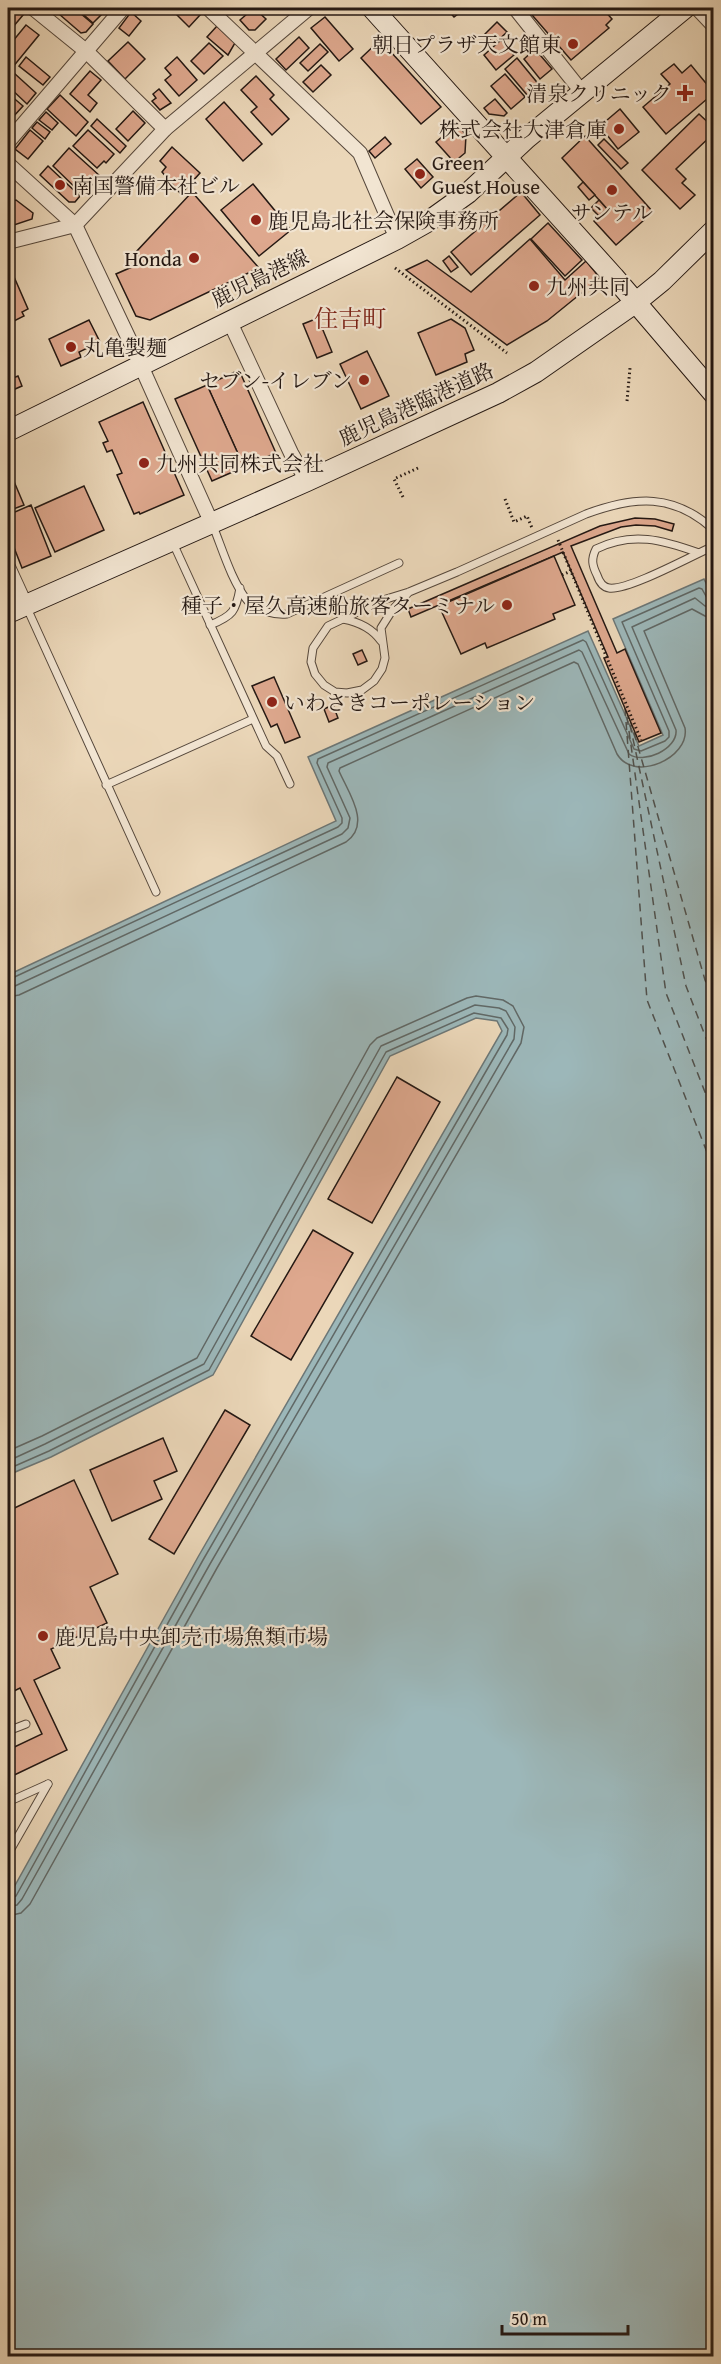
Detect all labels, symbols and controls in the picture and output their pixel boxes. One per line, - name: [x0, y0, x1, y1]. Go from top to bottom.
- place label: 朝日プラザ天文館東: [372, 29, 561, 60]
- marker: 朝日プラザ天文館東: [566, 37, 580, 51]
- place label: 清泉クリニック: [526, 78, 672, 109]
- marker: 清泉クリニック: [676, 84, 694, 102]
- place label: 株式会社大津倉庫: [439, 114, 607, 145]
- marker: 株式会社大津倉庫: [612, 122, 626, 136]
- place label: Green Guest House: [432, 147, 540, 202]
- marker: Green Guest House: [413, 167, 427, 181]
- place label: 南国警備本社ビル: [72, 170, 240, 201]
- marker: 南国警備本社ビル: [53, 178, 67, 192]
- marker: サンテル: [605, 183, 619, 197]
- place label: サンテル: [571, 197, 653, 228]
- place label: 鹿児島北社会保険事務所: [268, 205, 499, 236]
- marker: 鹿児島北社会保険事務所: [249, 213, 263, 227]
- street label: 鹿児島港線: [206, 241, 314, 315]
- place label: Honda: [124, 243, 182, 274]
- marker: Honda: [187, 251, 201, 265]
- place label: 九州共同: [546, 271, 630, 302]
- marker: 九州共同: [527, 279, 541, 293]
- district label: 住吉町: [314, 301, 386, 336]
- place label: 丸亀製麺: [83, 332, 167, 363]
- marker: 丸亀製麺: [64, 340, 78, 354]
- street label: 鹿児島港臨港道路: [333, 354, 499, 454]
- place label: セブン-イレブン: [199, 365, 352, 396]
- marker: セブン-イレブン: [357, 373, 371, 387]
- place label: 九州共同株式会社: [156, 448, 324, 479]
- marker: 九州共同株式会社: [137, 456, 151, 470]
- place label: 種子・屋久高速船旅客ターミナル: [181, 590, 495, 621]
- marker: 種子・屋久高速船旅客ターミナル: [500, 598, 514, 612]
- place label: いわさきコーポレーション: [284, 687, 535, 718]
- marker: いわさきコーポレーション: [265, 695, 279, 709]
- place label: 鹿児島中央卸売市場魚類市場: [55, 1621, 328, 1652]
- marker: 鹿児島中央卸売市場魚類市場: [36, 1629, 50, 1643]
- scale bar: [502, 2298, 628, 2336]
- text: 50 m: [511, 2305, 547, 2332]

